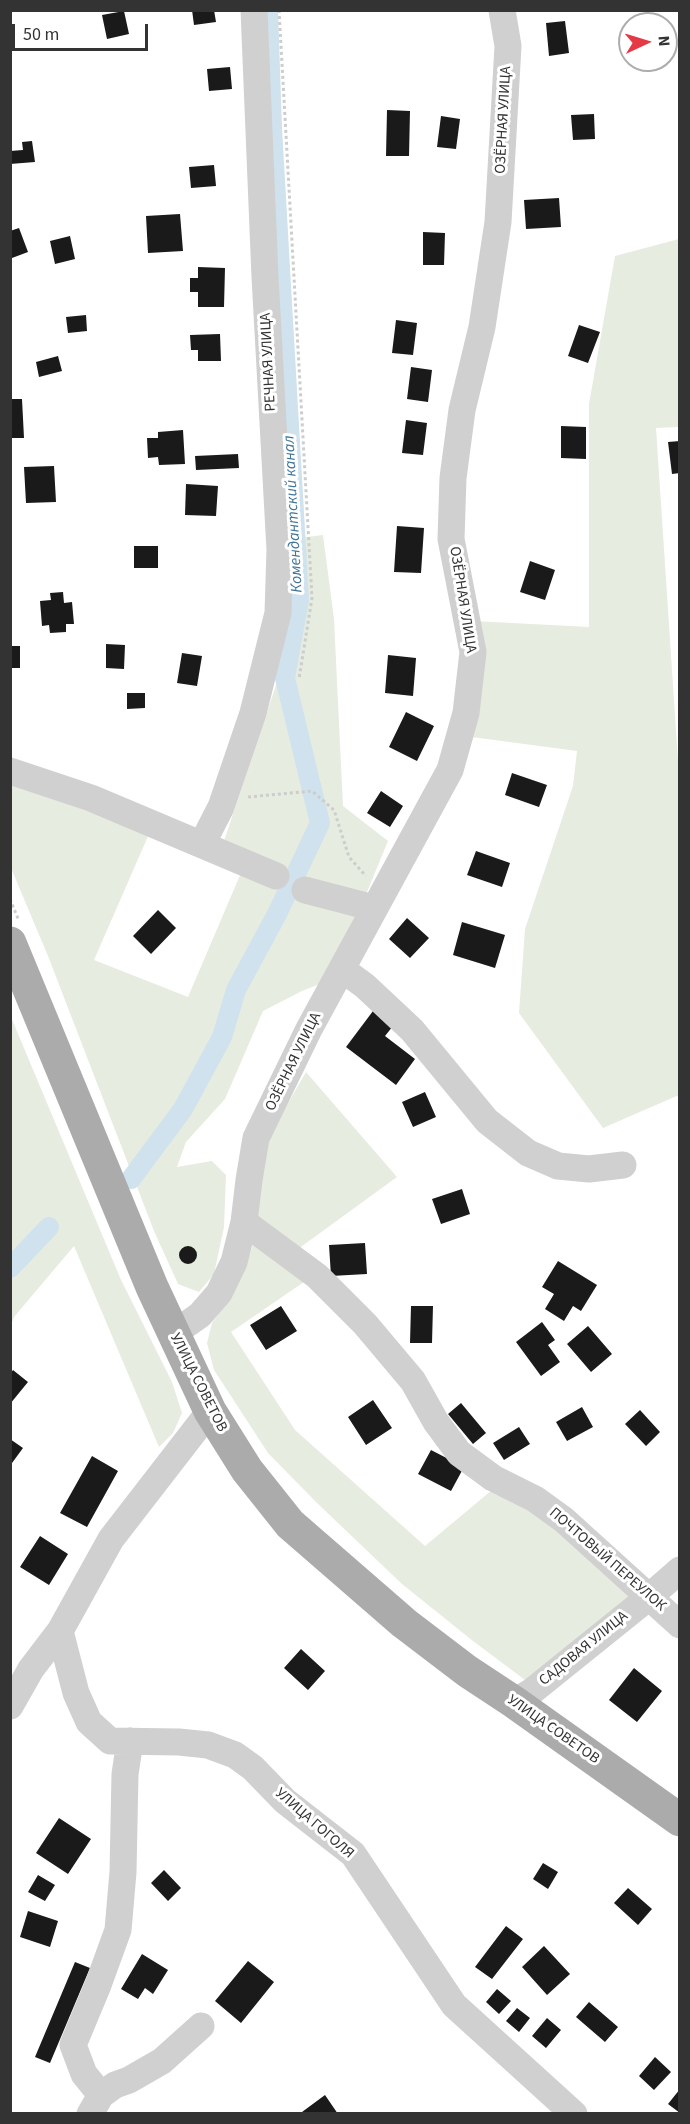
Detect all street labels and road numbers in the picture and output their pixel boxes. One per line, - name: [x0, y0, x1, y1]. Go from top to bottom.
- street label: ОЗЁРНАЯ УЛИЦА: [492, 66, 516, 174]
- street label: РЕЧНАЯ УЛИЦА: [257, 312, 281, 412]
- street label: ОЗЁРНАЯ УЛИЦА: [445, 545, 479, 655]
- street label: ОЗЁРНАЯ УЛИЦА: [262, 1010, 326, 1114]
- street label: УЛИЦА СОВЕТОВ: [165, 1331, 231, 1435]
- street label: ПОЧТОВЫЙ ПЕРЕУЛОК: [545, 1504, 669, 1616]
- street label: САДОВАЯ УЛИЦА: [536, 1608, 632, 1690]
- street label: УЛИЦА СОВЕТОВ: [504, 1692, 602, 1768]
- street label: УЛИЦА ГОГОЛЯ: [271, 1785, 357, 1863]

